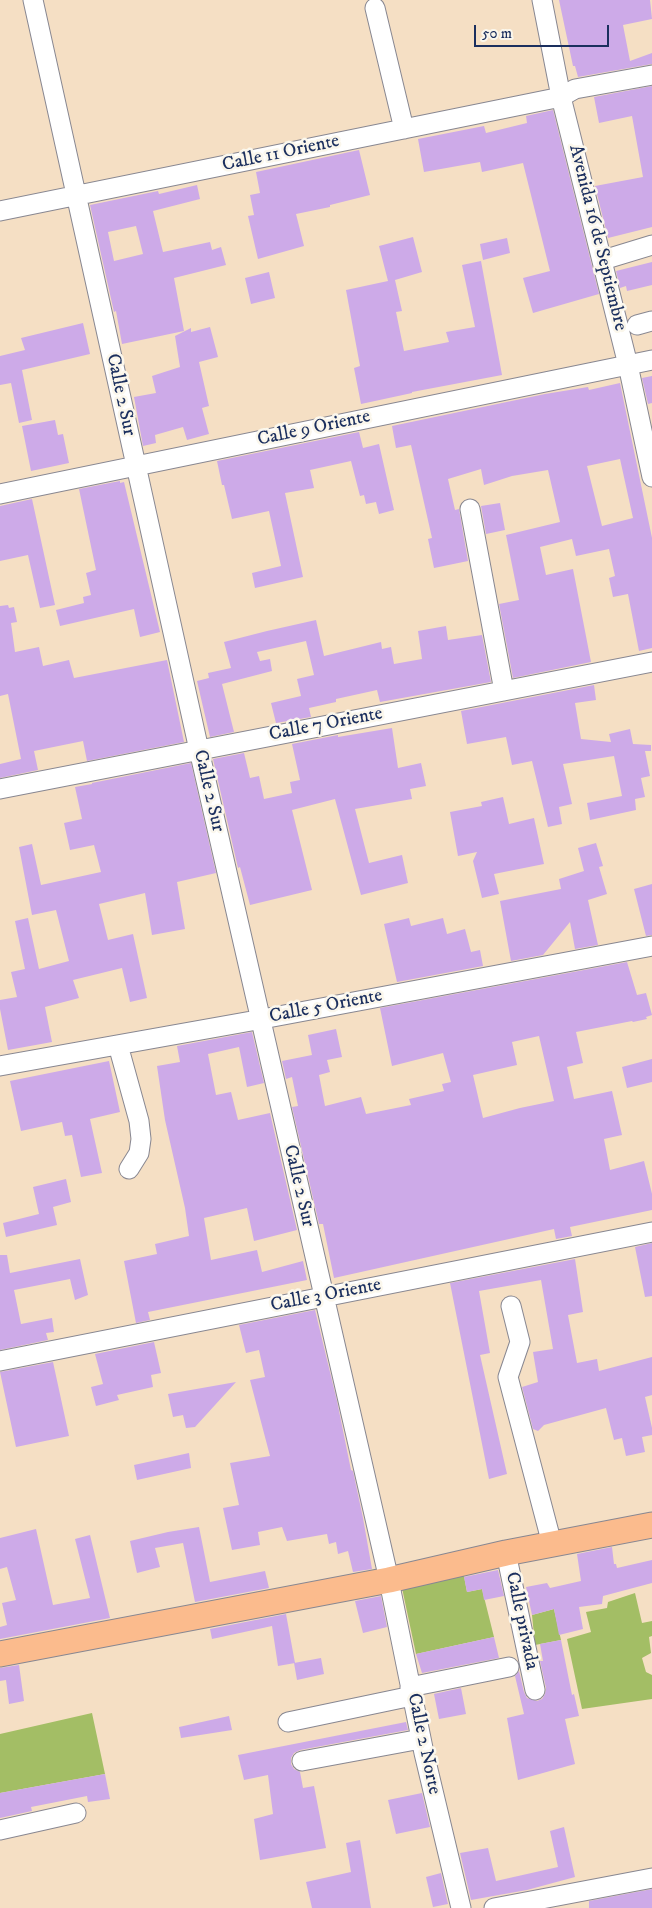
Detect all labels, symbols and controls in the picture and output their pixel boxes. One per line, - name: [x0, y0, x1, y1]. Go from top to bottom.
- scale bar: [477, 15, 612, 47]
- text: 50 m: [482, 24, 512, 43]
- street label: Calle 11 Oriente: [220, 130, 342, 178]
- street label: Avenida 16 de Septiembre: [563, 143, 631, 333]
- street label: Calle 2 Sur: [100, 352, 140, 438]
- street label: Calle 9 Oriente: [256, 406, 372, 452]
- street label: Calle 7 Oriente: [267, 703, 385, 747]
- street label: Calle 2 Sur: [187, 748, 229, 834]
- street label: Calle 5 Oriente: [268, 985, 384, 1029]
- street label: Calle 2 Sur: [277, 1143, 319, 1229]
- street label: Calle 3 Oriente: [269, 1274, 383, 1318]
- street label: Calle privada: [500, 1570, 542, 1672]
- street label: Calle 2 Norte: [401, 1691, 445, 1797]

